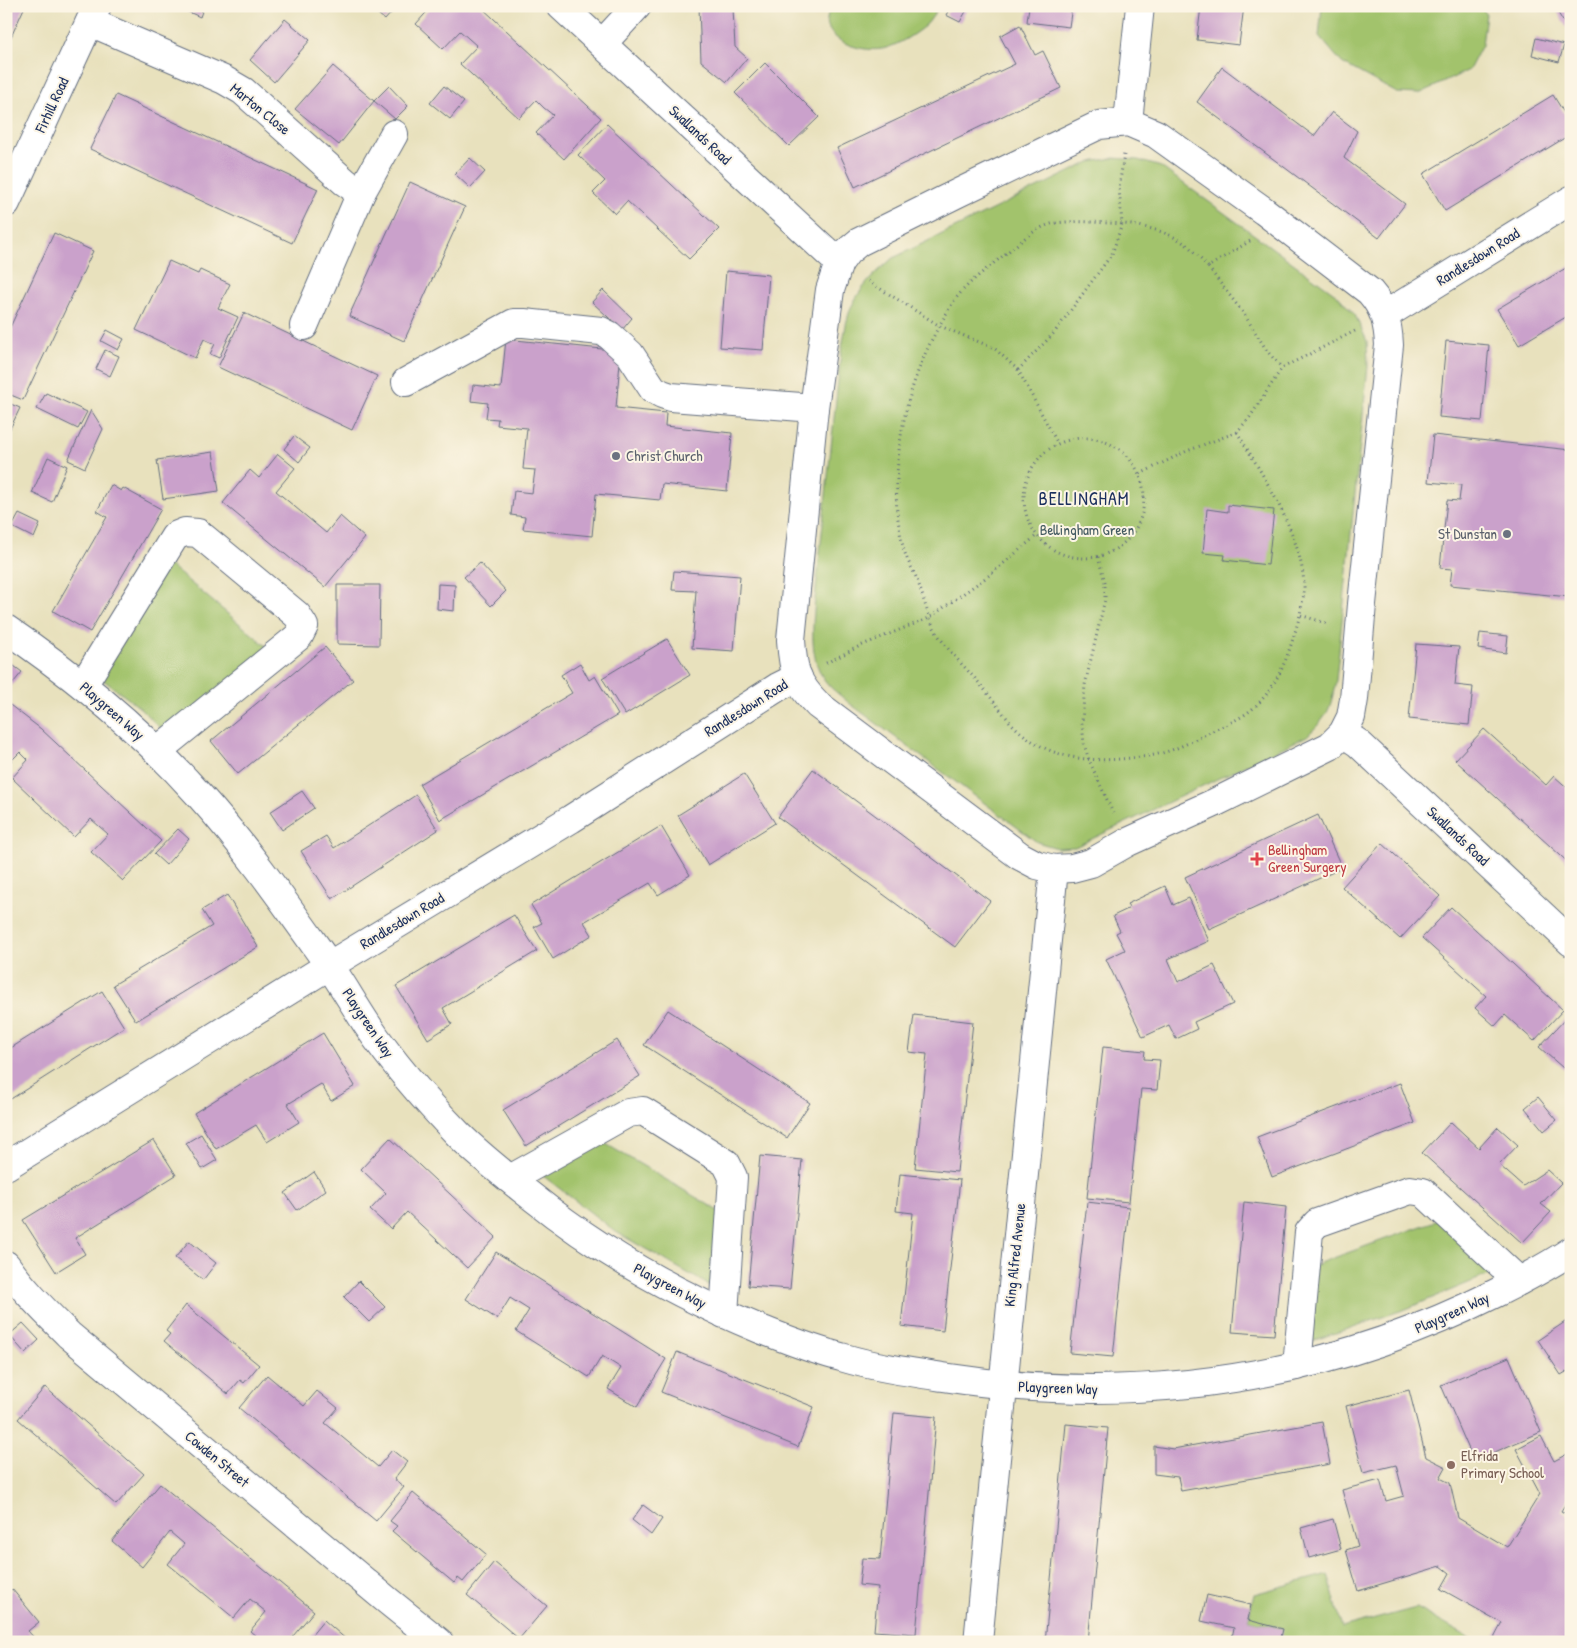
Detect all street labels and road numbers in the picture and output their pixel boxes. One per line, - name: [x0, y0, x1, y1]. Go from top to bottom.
- street label: Firhill Road: [29, 74, 74, 137]
- street label: Marton Close: [226, 78, 295, 139]
- street label: Swallands Road: [664, 100, 736, 169]
- street label: Randlesdown Road: [1432, 222, 1524, 291]
- street label: Randlesdown Road: [700, 673, 792, 742]
- street label: Playgreen Way: [75, 677, 149, 745]
- street label: Swallands Road: [1422, 801, 1494, 870]
- street label: Randlesdown Road: [356, 887, 448, 954]
- street label: Playgreen Way: [337, 984, 399, 1062]
- street label: King Alfred Avenue: [999, 1202, 1030, 1308]
- street label: Playgreen Way: [630, 1258, 710, 1313]
- street label: Playgreen Way: [1411, 1287, 1492, 1338]
- street label: Playgreen Way: [1018, 1376, 1098, 1399]
- street label: Cowden Street: [181, 1425, 255, 1492]

